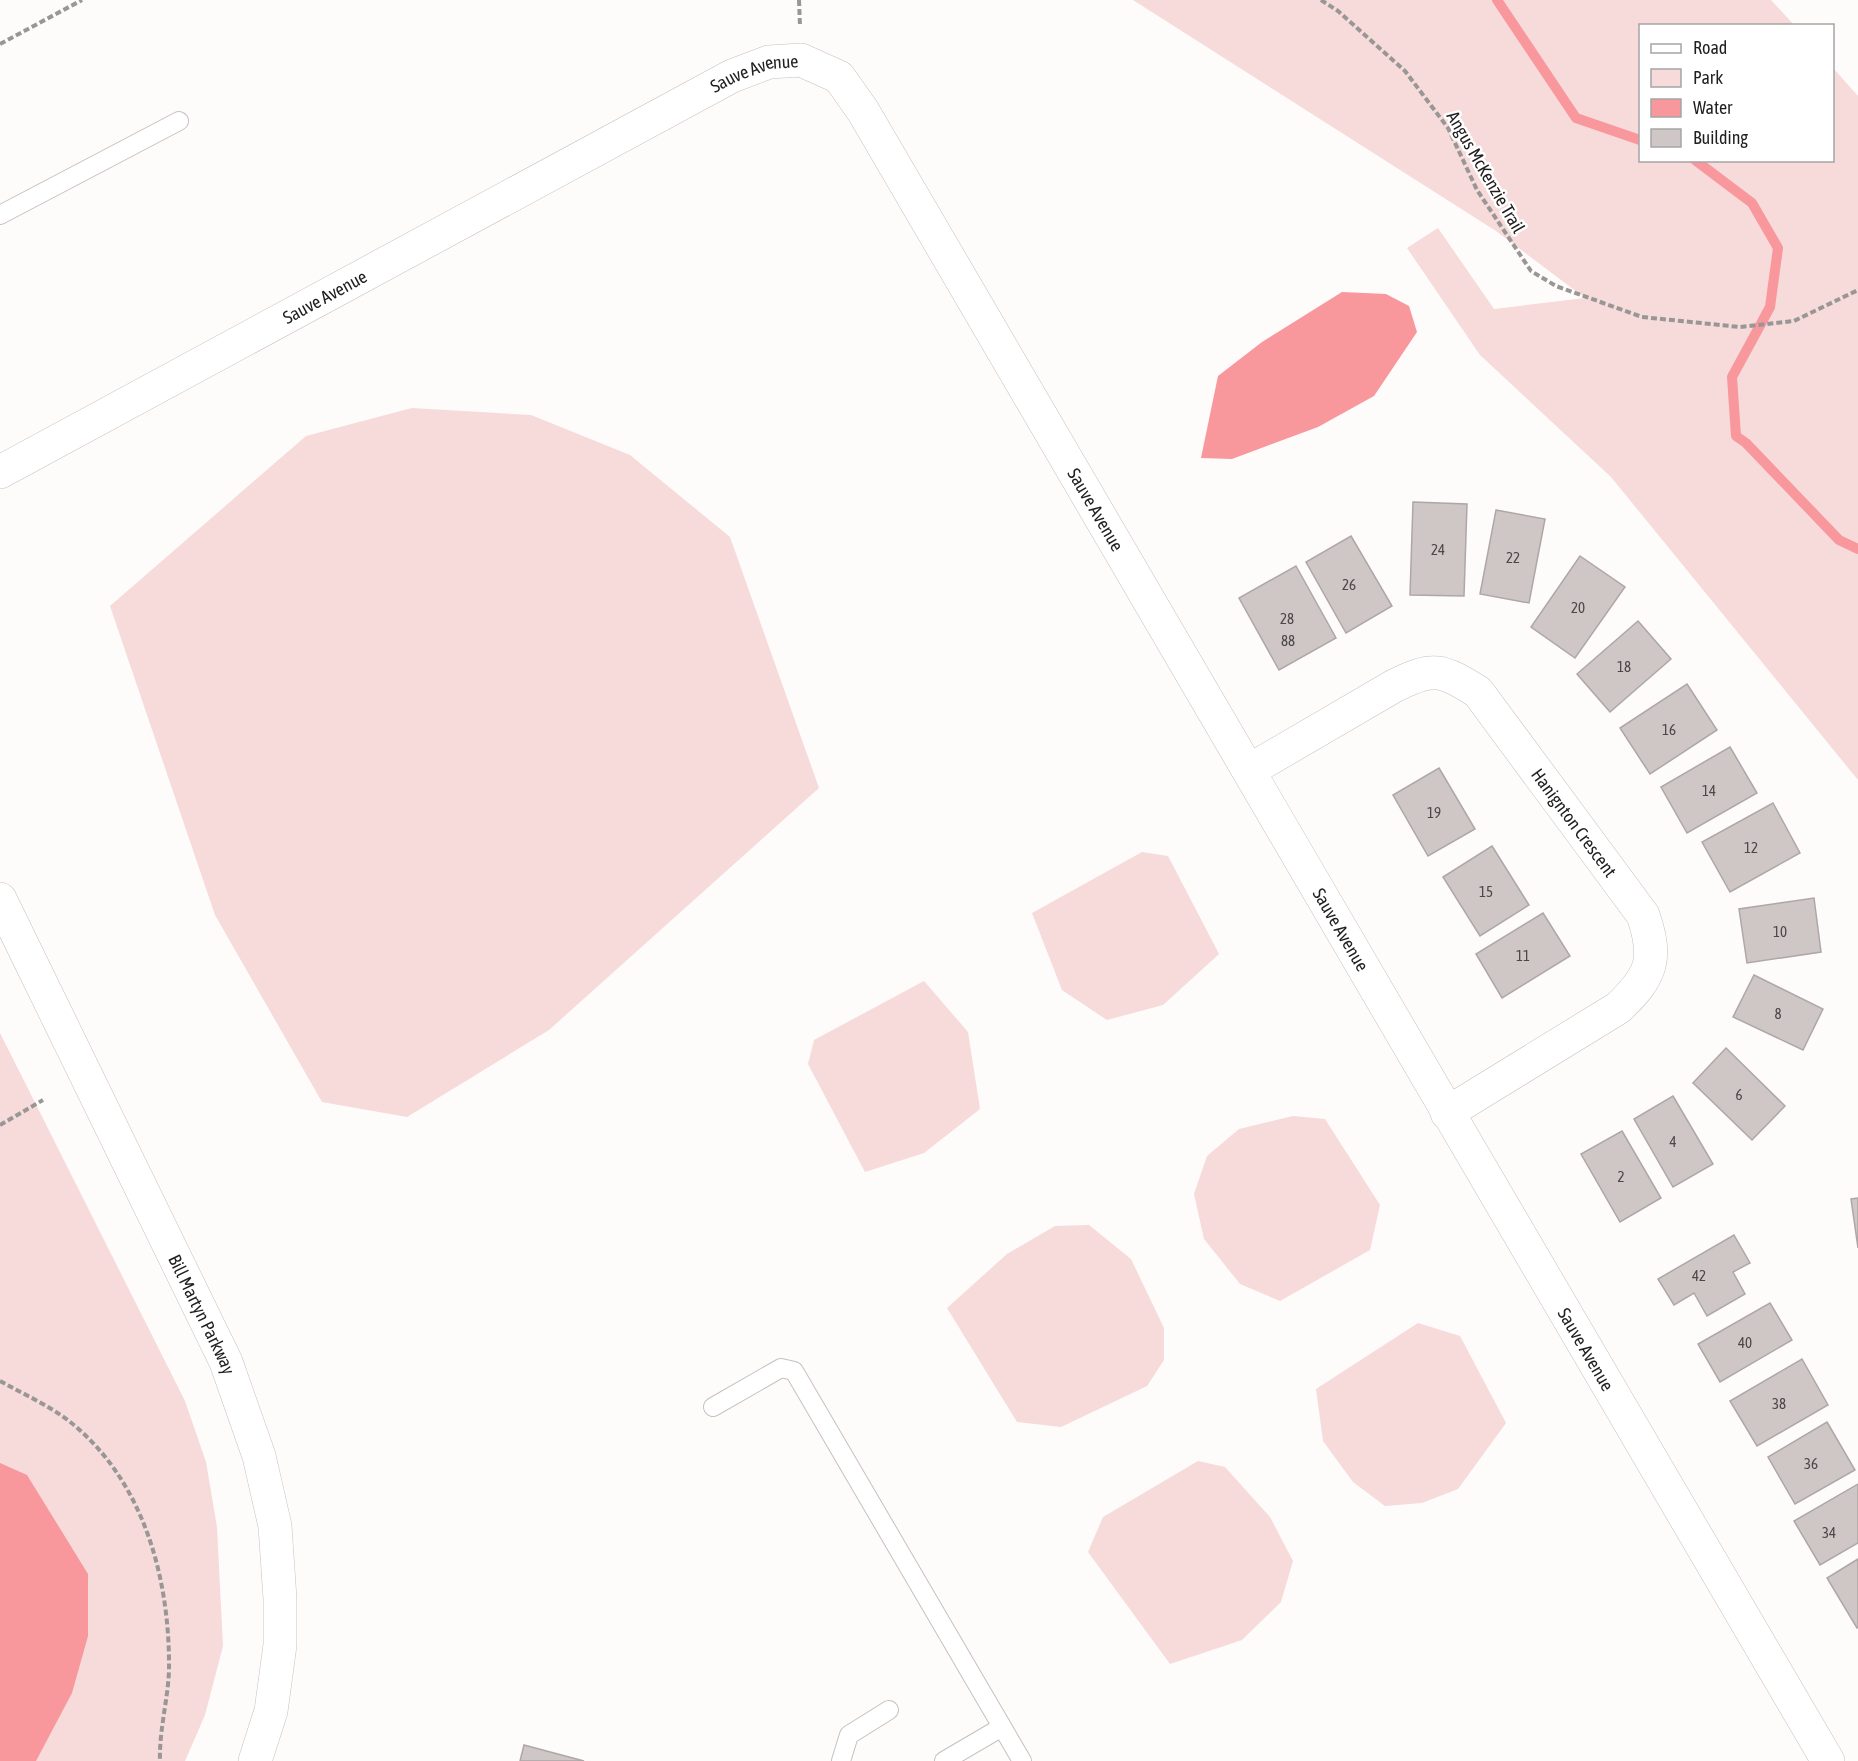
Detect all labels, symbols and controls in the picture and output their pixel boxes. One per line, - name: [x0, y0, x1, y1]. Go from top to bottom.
- legend: [1639, 24, 1834, 162]
- text: Road: [1693, 37, 1727, 58]
- street label: Sauve Avenue: [706, 50, 799, 96]
- text: Park: [1693, 67, 1723, 88]
- text: Water: [1693, 97, 1733, 118]
- street label: Angus McKenzie Trail: [1443, 107, 1530, 237]
- text: Building: [1693, 127, 1748, 148]
- street label: Sauve Avenue: [279, 265, 370, 328]
- street label: Sauve Avenue: [1064, 464, 1129, 555]
- house number: 24: [1431, 541, 1445, 558]
- house number: 22: [1506, 549, 1520, 566]
- house number: 26: [1342, 576, 1356, 593]
- house number: 20: [1571, 599, 1585, 616]
- house number: 28: [1280, 610, 1294, 627]
- house number: 88: [1281, 632, 1295, 649]
- house number: 18: [1617, 658, 1631, 675]
- house number: 16: [1662, 721, 1676, 738]
- street label: Hanignton Crescent: [1527, 764, 1621, 881]
- house number: 14: [1702, 782, 1716, 799]
- house number: 19: [1427, 804, 1441, 821]
- house number: 12: [1744, 839, 1758, 856]
- house number: 15: [1479, 883, 1493, 900]
- street label: Sauve Avenue: [1309, 884, 1374, 975]
- house number: 10: [1773, 923, 1787, 940]
- house number: 11: [1516, 947, 1530, 964]
- house number: 8: [1774, 1005, 1782, 1022]
- house number: 6: [1735, 1086, 1743, 1103]
- house number: 4: [1669, 1133, 1677, 1150]
- house number: 2: [1617, 1168, 1625, 1185]
- street label: Bill Martyn Parkway: [165, 1251, 240, 1377]
- house number: 42: [1692, 1267, 1706, 1284]
- street label: Sauve Avenue: [1554, 1304, 1619, 1394]
- house number: 40: [1738, 1334, 1752, 1351]
- house number: 38: [1772, 1395, 1786, 1412]
- house number: 36: [1804, 1455, 1818, 1472]
- house number: 34: [1822, 1524, 1836, 1541]

